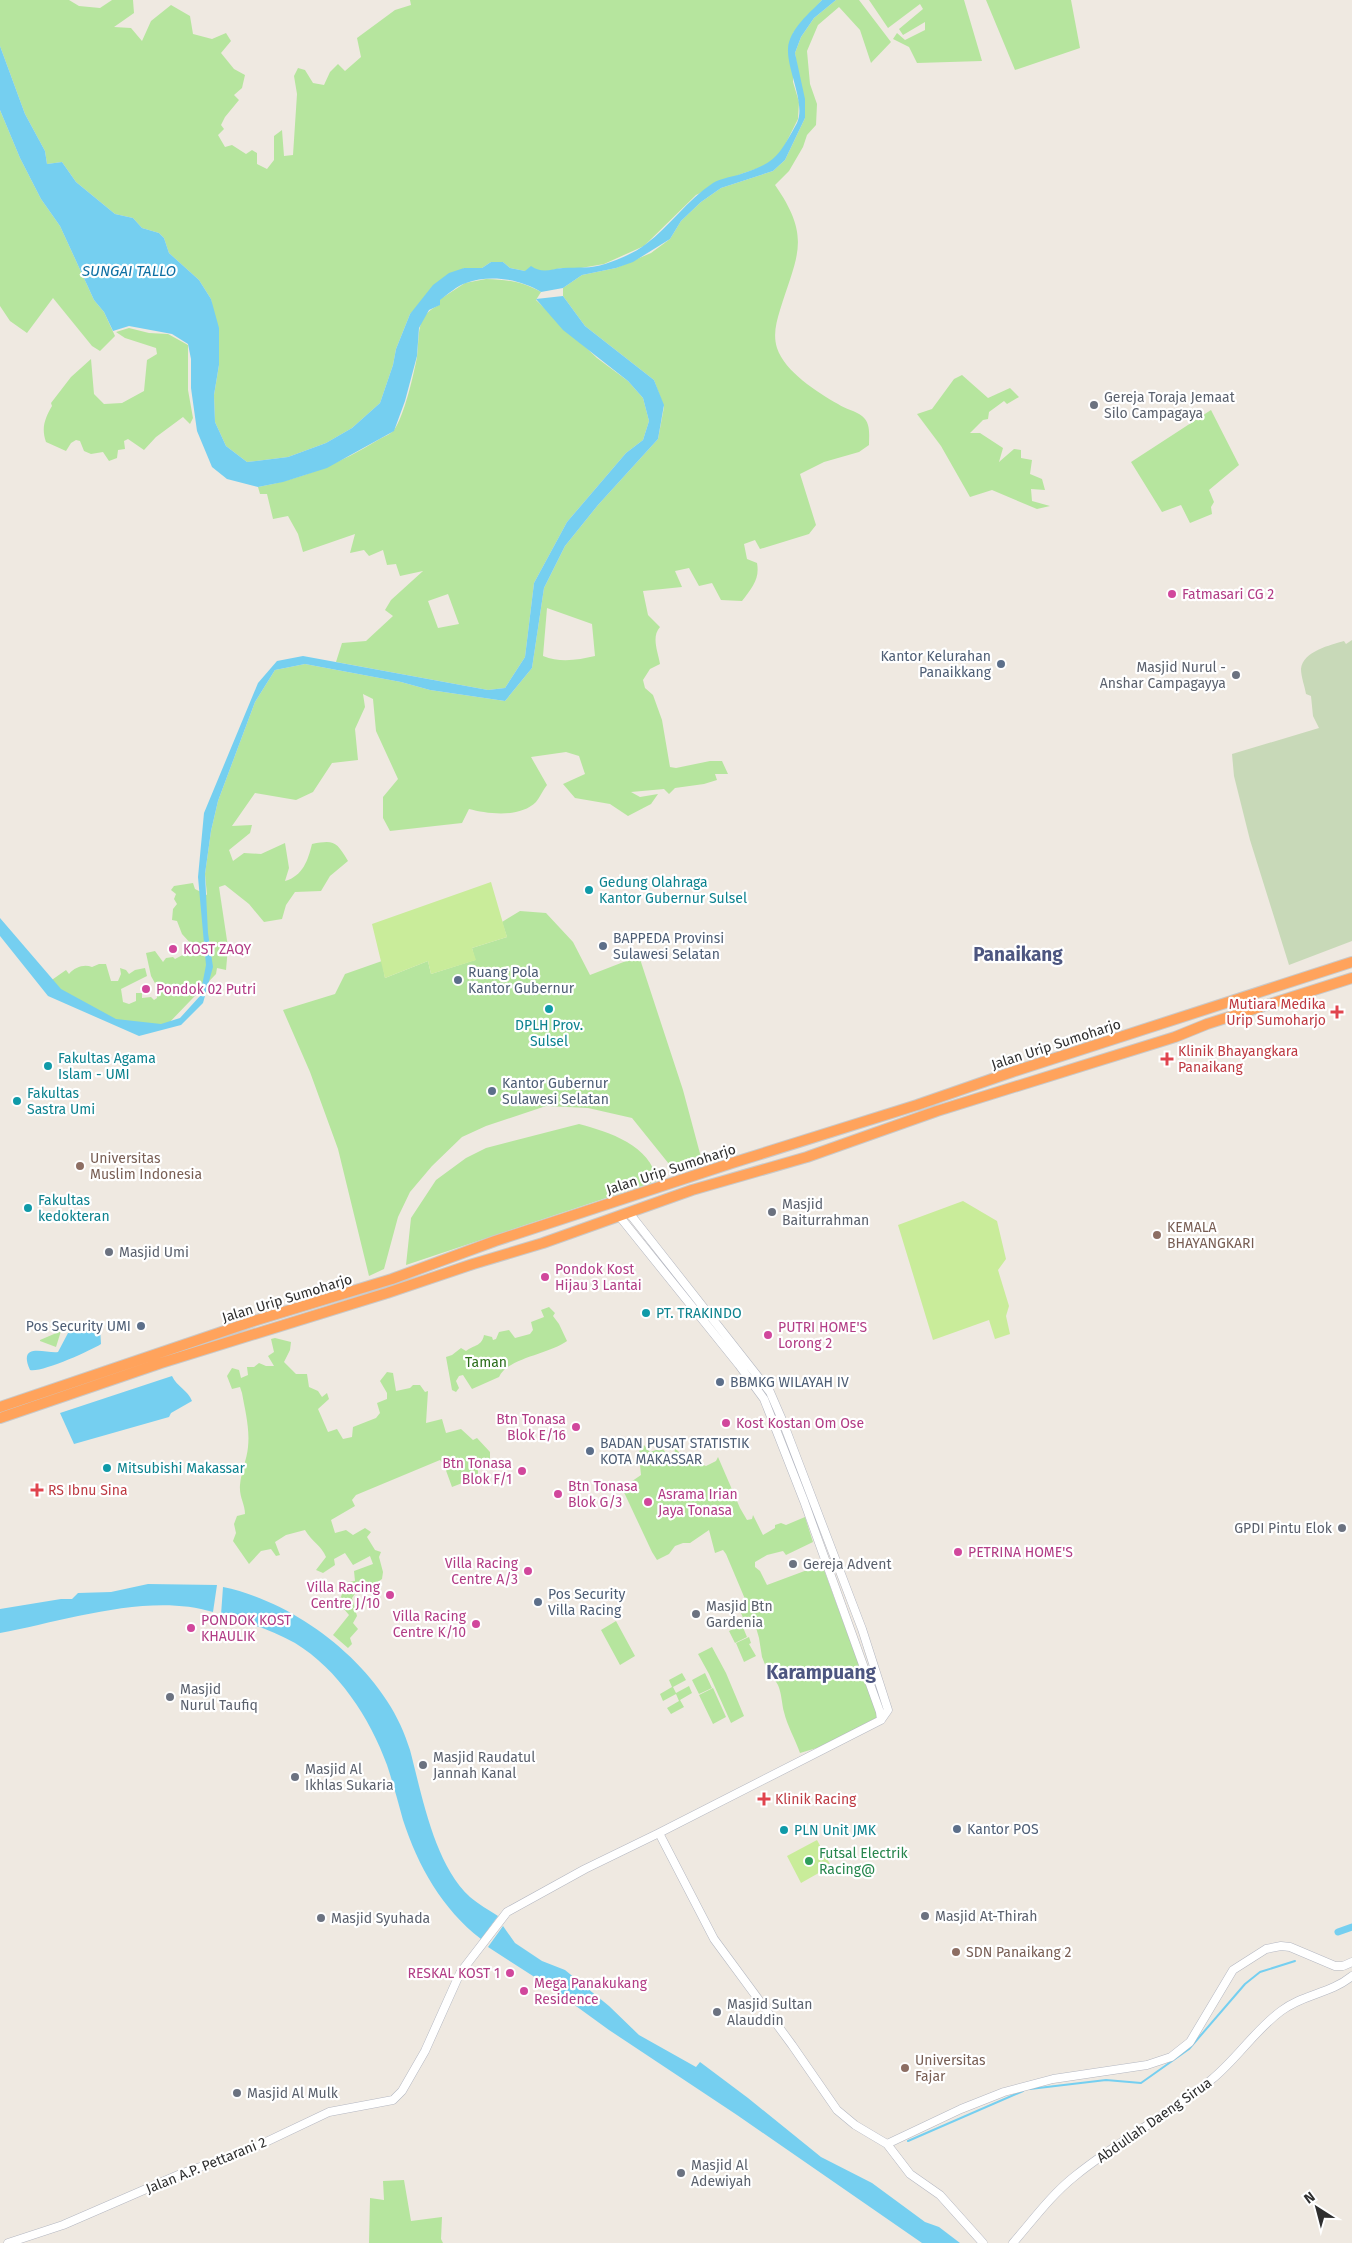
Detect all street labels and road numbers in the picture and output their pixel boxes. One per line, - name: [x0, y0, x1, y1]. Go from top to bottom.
- street label: Jalan Urip Sumoharjo: [989, 1016, 1123, 1073]
- street label: Jalan Urip Sumoharjo: [604, 1141, 738, 1198]
- street label: Jalan Urip Sumoharjo: [220, 1271, 354, 1326]
- street label: Abdullah Daeng Sirua: [1093, 2074, 1215, 2167]
- street label: Jalan A.P. Pettarani 2: [143, 2133, 269, 2197]

